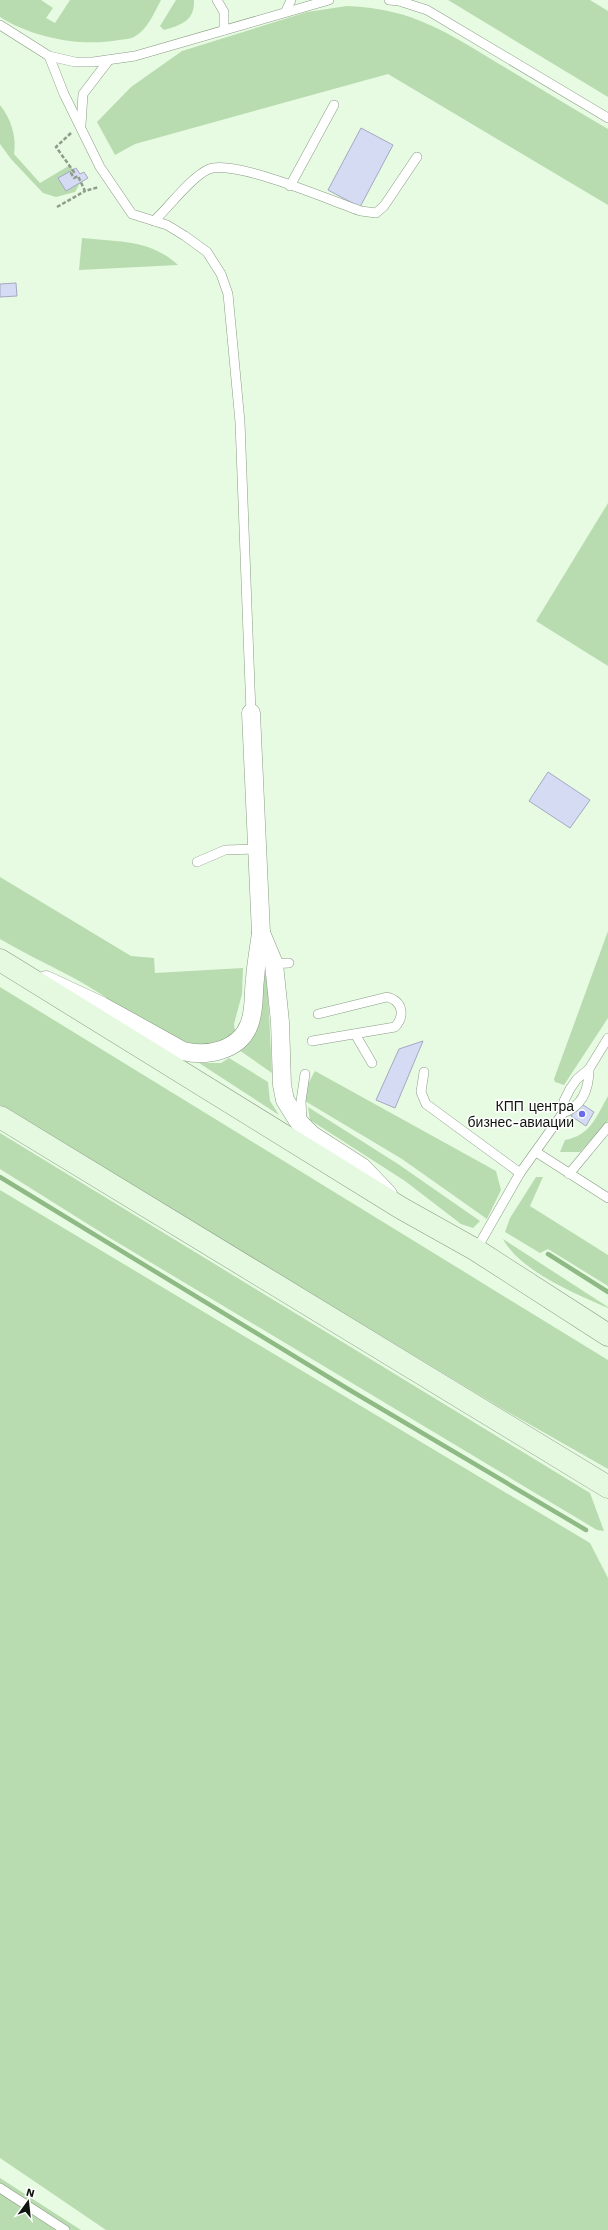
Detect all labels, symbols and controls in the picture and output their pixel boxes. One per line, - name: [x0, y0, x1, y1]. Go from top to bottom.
- place label: КПП центра бизнес-авиации: [468, 1098, 574, 1130]
- marker: КПП центра бизнес-авиации: [577, 1109, 587, 1119]
- north arrow: [8, 2182, 48, 2222]
- text: N: [25, 2185, 36, 2200]

